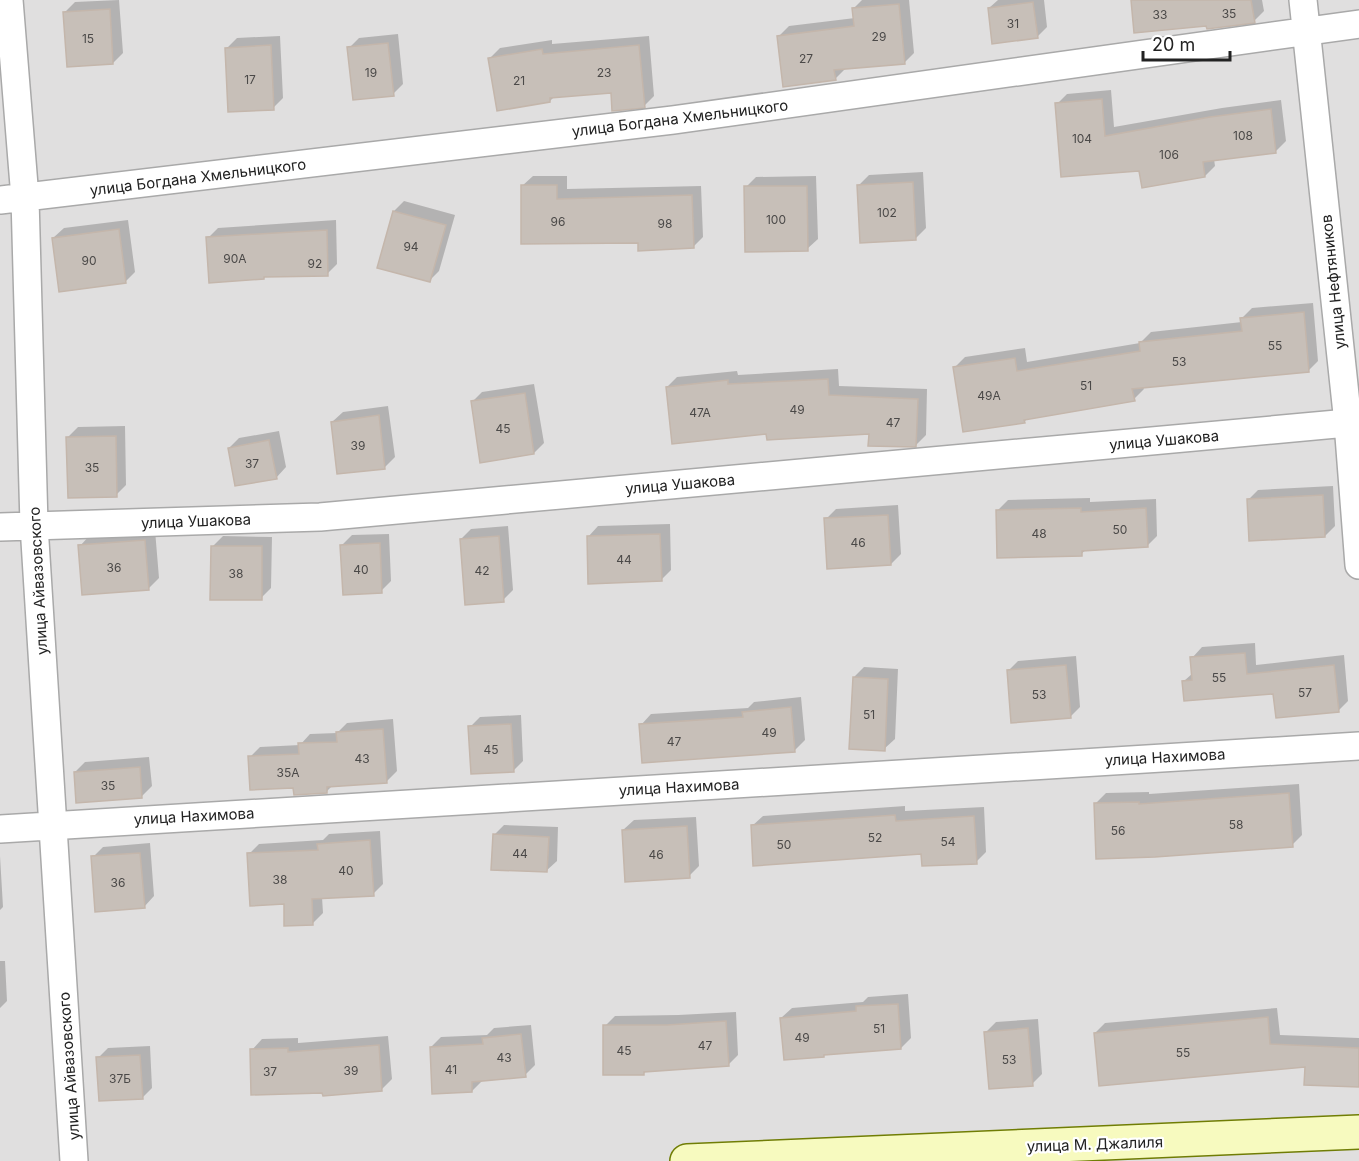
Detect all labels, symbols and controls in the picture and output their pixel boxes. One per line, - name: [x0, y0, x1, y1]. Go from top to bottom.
- house number: 35: [1222, 6, 1236, 21]
- house number: 33: [1153, 7, 1167, 22]
- house number: 31: [1007, 16, 1019, 31]
- scale bar: [1143, 24, 1230, 62]
- house number: 29: [872, 29, 886, 44]
- house number: 15: [82, 31, 94, 46]
- text: 20 m: [1152, 34, 1195, 55]
- house number: 27: [799, 51, 813, 66]
- house number: 19: [365, 65, 377, 80]
- house number: 23: [597, 65, 611, 80]
- house number: 17: [244, 72, 256, 87]
- house number: 21: [513, 73, 525, 88]
- street label: улица Богдана Хмельницкого: [571, 95, 789, 141]
- house number: 108: [1233, 128, 1253, 143]
- house number: 104: [1072, 131, 1092, 146]
- house number: 106: [1159, 147, 1179, 162]
- street label: улица Богдана Хмельницкого: [89, 154, 307, 200]
- house number: 102: [877, 205, 897, 220]
- house number: 100: [766, 212, 786, 227]
- house number: 96: [551, 214, 565, 229]
- street label: улица Нефтяников: [1316, 214, 1350, 350]
- house number: 98: [658, 216, 672, 231]
- house number: 94: [403, 239, 419, 254]
- house number: 90А: [223, 251, 247, 266]
- house number: 90: [81, 253, 97, 268]
- house number: 92: [308, 256, 322, 271]
- house number: 55: [1268, 338, 1282, 353]
- house number: 53: [1172, 354, 1186, 369]
- house number: 51: [1080, 378, 1092, 393]
- house number: 49А: [977, 388, 1001, 403]
- house number: 49: [789, 402, 805, 417]
- house number: 47А: [689, 405, 711, 420]
- house number: 47: [886, 415, 900, 430]
- house number: 45: [495, 421, 511, 436]
- street label: улица Ушакова: [1108, 426, 1220, 454]
- house number: 39: [351, 438, 365, 453]
- house number: 37: [245, 456, 259, 471]
- house number: 35: [85, 460, 99, 475]
- street label: улица Ушакова: [624, 470, 736, 498]
- street label: улица Айвазовского: [25, 506, 51, 656]
- street label: улица Ушакова: [141, 510, 251, 532]
- house number: 50: [1113, 522, 1127, 537]
- house number: 48: [1031, 526, 1047, 541]
- house number: 46: [850, 535, 866, 550]
- house number: 44: [616, 552, 632, 567]
- house number: 36: [107, 560, 121, 575]
- house number: 40: [353, 562, 369, 577]
- house number: 42: [474, 563, 490, 578]
- house number: 38: [229, 566, 243, 581]
- house number: 55: [1212, 670, 1226, 685]
- house number: 57: [1298, 685, 1312, 700]
- house number: 53: [1032, 687, 1046, 702]
- house number: 51: [863, 707, 875, 722]
- house number: 49: [761, 725, 777, 740]
- house number: 47: [667, 734, 681, 749]
- house number: 45: [483, 742, 499, 757]
- street label: улица Нахимова: [1104, 744, 1226, 770]
- house number: 43: [354, 751, 370, 766]
- house number: 35А: [277, 765, 300, 780]
- street label: улица Нахимова: [618, 774, 740, 800]
- house number: 35: [101, 778, 115, 793]
- street label: улица Нахимова: [133, 803, 255, 829]
- house number: 58: [1229, 817, 1243, 832]
- house number: 56: [1111, 823, 1125, 838]
- house number: 52: [868, 830, 882, 845]
- house number: 54: [940, 834, 956, 849]
- house number: 50: [777, 837, 791, 852]
- house number: 44: [512, 846, 528, 861]
- house number: 46: [648, 847, 664, 862]
- house number: 40: [338, 863, 354, 878]
- house number: 38: [273, 872, 287, 887]
- house number: 36: [111, 875, 125, 890]
- street label: улица Айвазовского: [54, 991, 84, 1141]
- house number: 51: [873, 1021, 885, 1036]
- house number: 49: [794, 1030, 810, 1045]
- house number: 47: [698, 1038, 712, 1053]
- house number: 45: [616, 1043, 632, 1058]
- house number: 55: [1176, 1045, 1190, 1060]
- house number: 43: [496, 1050, 512, 1065]
- house number: 53: [1002, 1052, 1016, 1067]
- house number: 41: [445, 1062, 457, 1077]
- house number: 39: [344, 1063, 358, 1078]
- house number: 37: [263, 1064, 277, 1079]
- house number: 37Б: [109, 1071, 131, 1086]
- street label: улица М. Джалиля: [1027, 1132, 1163, 1156]

